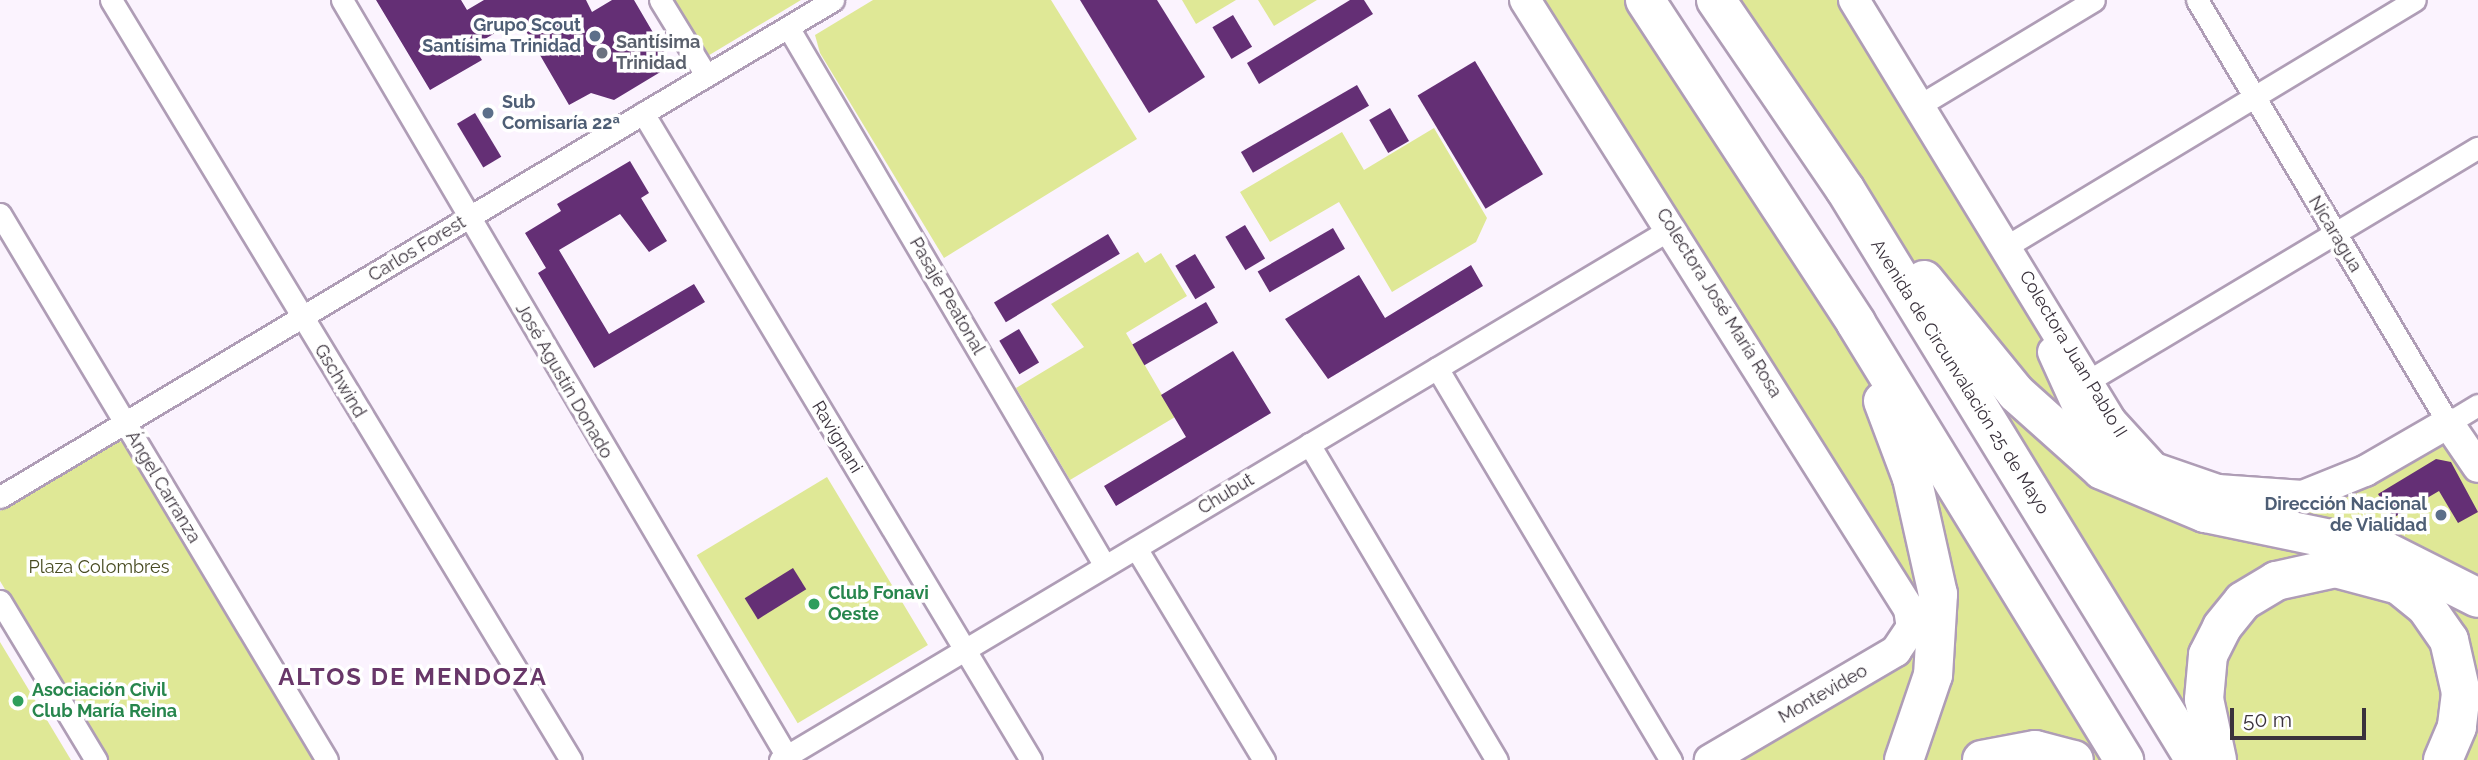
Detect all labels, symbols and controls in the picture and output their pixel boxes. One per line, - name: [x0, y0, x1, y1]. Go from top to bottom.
- place label: Grupo Scout Santísima Trinidad: [422, 15, 581, 58]
- marker: Grupo Scout Santísima Trinidad: [587, 28, 603, 44]
- place label: Santísima Trinidad: [616, 32, 700, 74]
- marker: Santísima Trinidad: [594, 45, 610, 61]
- place label: Sub Comisaría 22ª: [502, 92, 620, 134]
- marker: Sub Comisaría 22ª: [480, 105, 496, 121]
- street label: Nicaragua: [2304, 192, 2366, 276]
- street label: Colectora José María Rosa: [1652, 204, 1786, 402]
- street label: Carlos Forest: [365, 212, 469, 286]
- street label: Pasaje Peatonal: [905, 234, 989, 358]
- street label: Avenida de Circunvalación 25 de Mayo: [1866, 236, 2054, 518]
- street label: Colectora Juan Pablo II: [2015, 267, 2131, 441]
- street label: José Agustín Donado: [511, 299, 617, 463]
- street label: Gschwind: [310, 340, 370, 422]
- street label: Ravignani: [807, 397, 867, 477]
- street label: Ángel Carranza: [121, 427, 205, 547]
- street label: Chubut: [1194, 469, 1258, 519]
- place label: Dirección Nacional de Vialidad: [2265, 494, 2427, 536]
- marker: Dirección Nacional de Vialidad: [2433, 507, 2449, 523]
- park label: Plaza Colombres: [29, 556, 169, 578]
- place label: Club Fonavi Oeste: [828, 583, 929, 626]
- marker: Club Fonavi Oeste: [806, 596, 822, 612]
- street label: Montevideo: [1775, 660, 1871, 728]
- district label: ALTOS DE MENDOZA: [280, 663, 546, 691]
- place label: Asociación Civil Club María Reina: [32, 680, 177, 722]
- marker: Asociación Civil Club María Reina: [10, 693, 26, 709]
- scale bar: [2233, 694, 2370, 738]
- text: 50 m: [2243, 707, 2292, 732]

